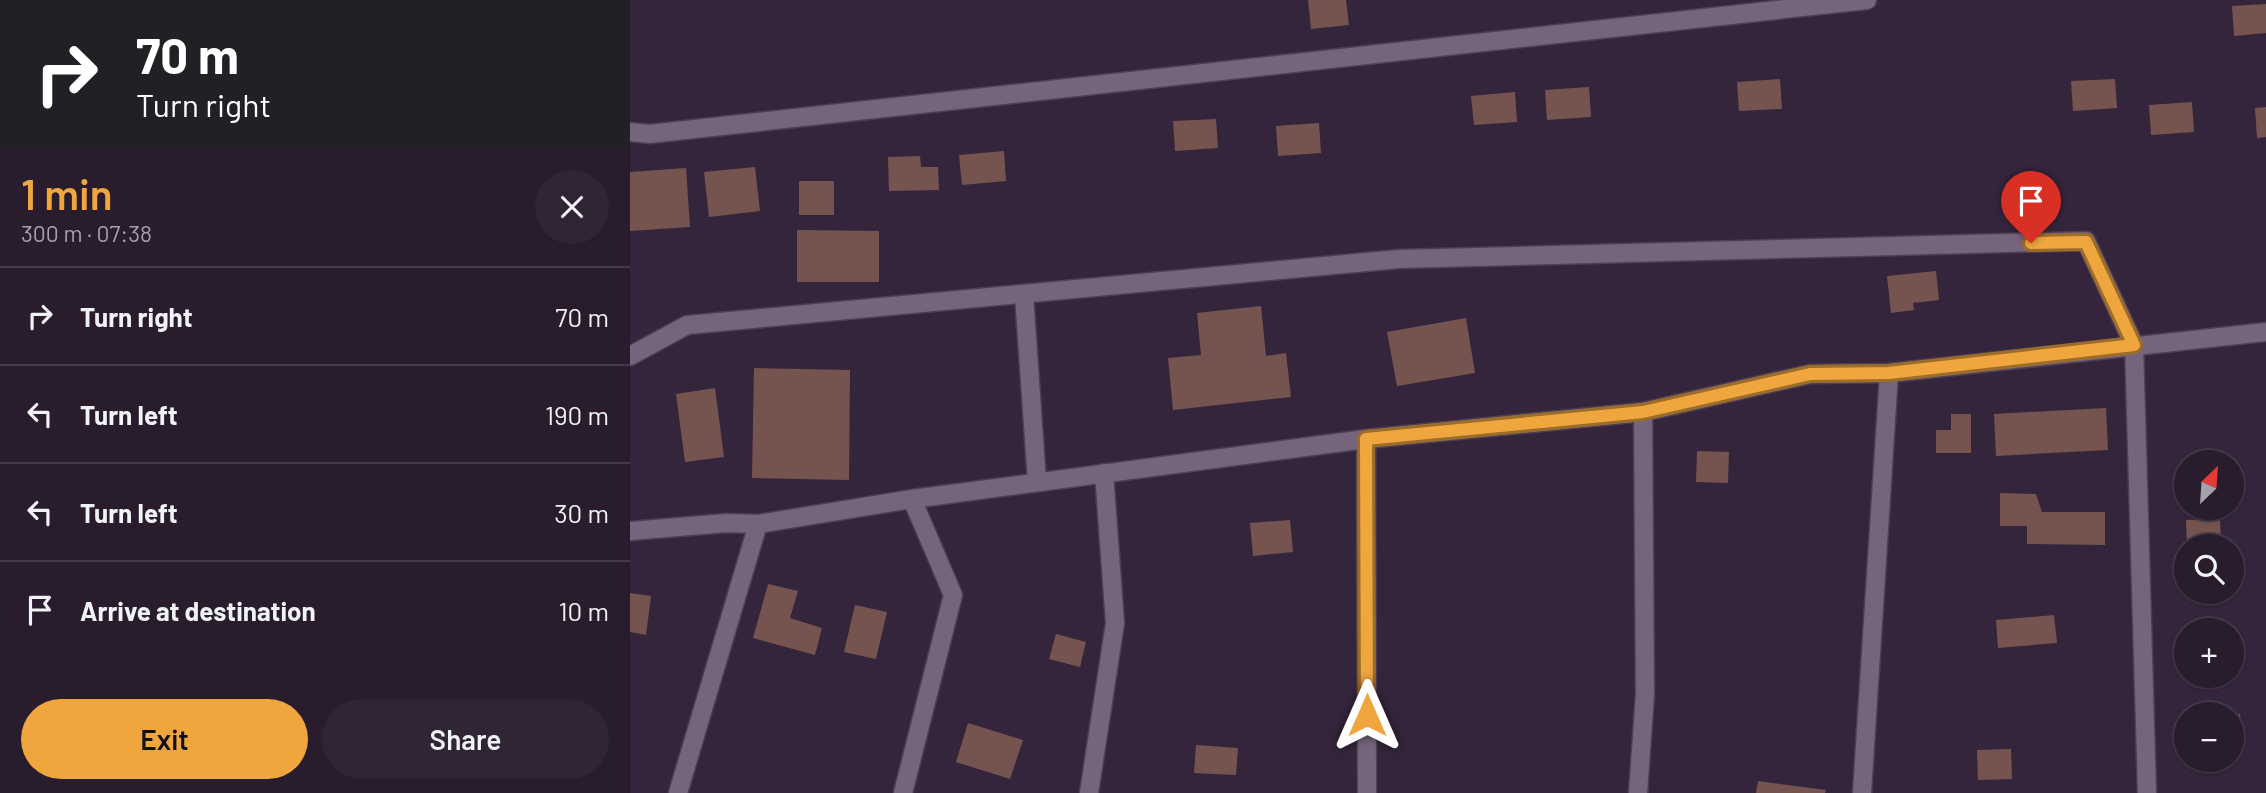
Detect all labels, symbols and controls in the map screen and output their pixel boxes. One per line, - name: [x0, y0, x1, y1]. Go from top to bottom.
- text: 70 m: [136, 25, 239, 84]
- icon: right: [21, 28, 112, 119]
- text: Turn right: [136, 85, 271, 123]
- text: 1 min: [21, 168, 113, 218]
- button: close: [535, 170, 609, 244]
- pin: [2001, 171, 2061, 243]
- icon: arrive: [2012, 182, 2050, 220]
- text: 300 m · 07:38: [21, 219, 152, 247]
- icon: right: [21, 297, 59, 335]
- text: Turn right: [80, 301, 193, 332]
- text: 70 m: [555, 301, 609, 332]
- icon: left: [21, 395, 59, 433]
- text: Turn left: [80, 399, 178, 430]
- text: 190 m: [545, 399, 609, 430]
- north arrow: [2174, 450, 2244, 520]
- map controls: [2174, 450, 2244, 772]
- icon: left: [21, 493, 59, 531]
- text: Turn left: [80, 497, 178, 528]
- text: 30 m: [554, 497, 609, 528]
- button: search: [2174, 534, 2244, 604]
- icon: arrive: [21, 591, 59, 629]
- text: Arrive at destination: [80, 595, 316, 626]
- text: 10 m: [559, 595, 609, 626]
- button: +: [2174, 618, 2244, 688]
- position arrow: [1330, 678, 1404, 752]
- button: Exit: [21, 699, 308, 779]
- button: Share: [322, 699, 609, 779]
- button: −: [2174, 702, 2244, 772]

